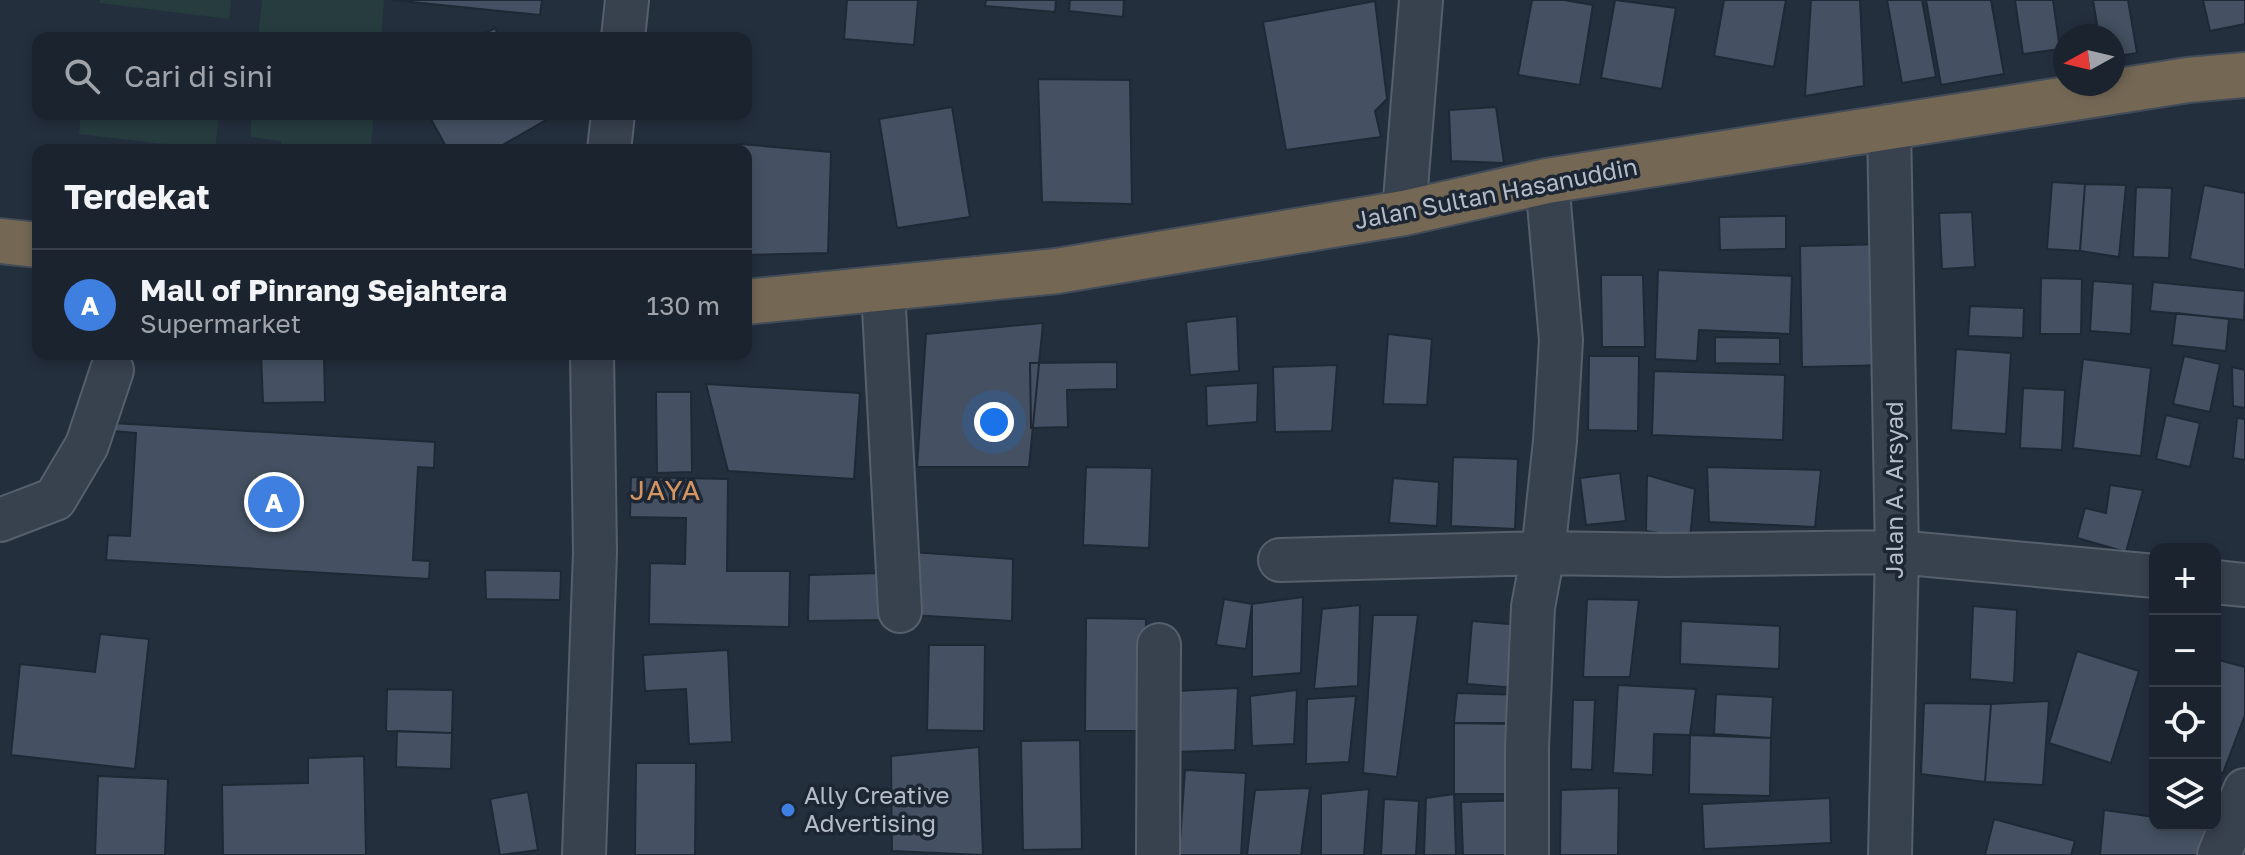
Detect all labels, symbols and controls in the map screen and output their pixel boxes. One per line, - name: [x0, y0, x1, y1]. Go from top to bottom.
- north arrow: [2053, 24, 2125, 96]
- search box: [32, 32, 752, 120]
- icon: search: [60, 54, 104, 98]
- text: Cari di sini: [124, 58, 273, 94]
- street label: Jalan Sultan Hasanuddin: [1352, 151, 1640, 234]
- text: Terdekat: [64, 176, 210, 216]
- text: Mall of Pinrang Sejahtera: [140, 272, 507, 308]
- text: A: [81, 290, 99, 321]
- text: 130 m: [647, 290, 720, 321]
- text: Supermarket: [140, 308, 301, 339]
- street label: Jalan A. Arsyad: [1879, 401, 1908, 579]
- your location: [974, 402, 1014, 442]
- pin: A: [248, 472, 300, 532]
- district label: JAYA: [630, 473, 702, 506]
- map controls: [2149, 543, 2221, 831]
- button: +: [2149, 543, 2221, 615]
- button: −: [2149, 615, 2221, 687]
- button: locate: [2149, 687, 2221, 759]
- button: layers: [2149, 759, 2221, 831]
- place label: Ally Creative Advertising: [804, 780, 950, 837]
- marker: Ally Creative Advertising: [779, 801, 797, 819]

